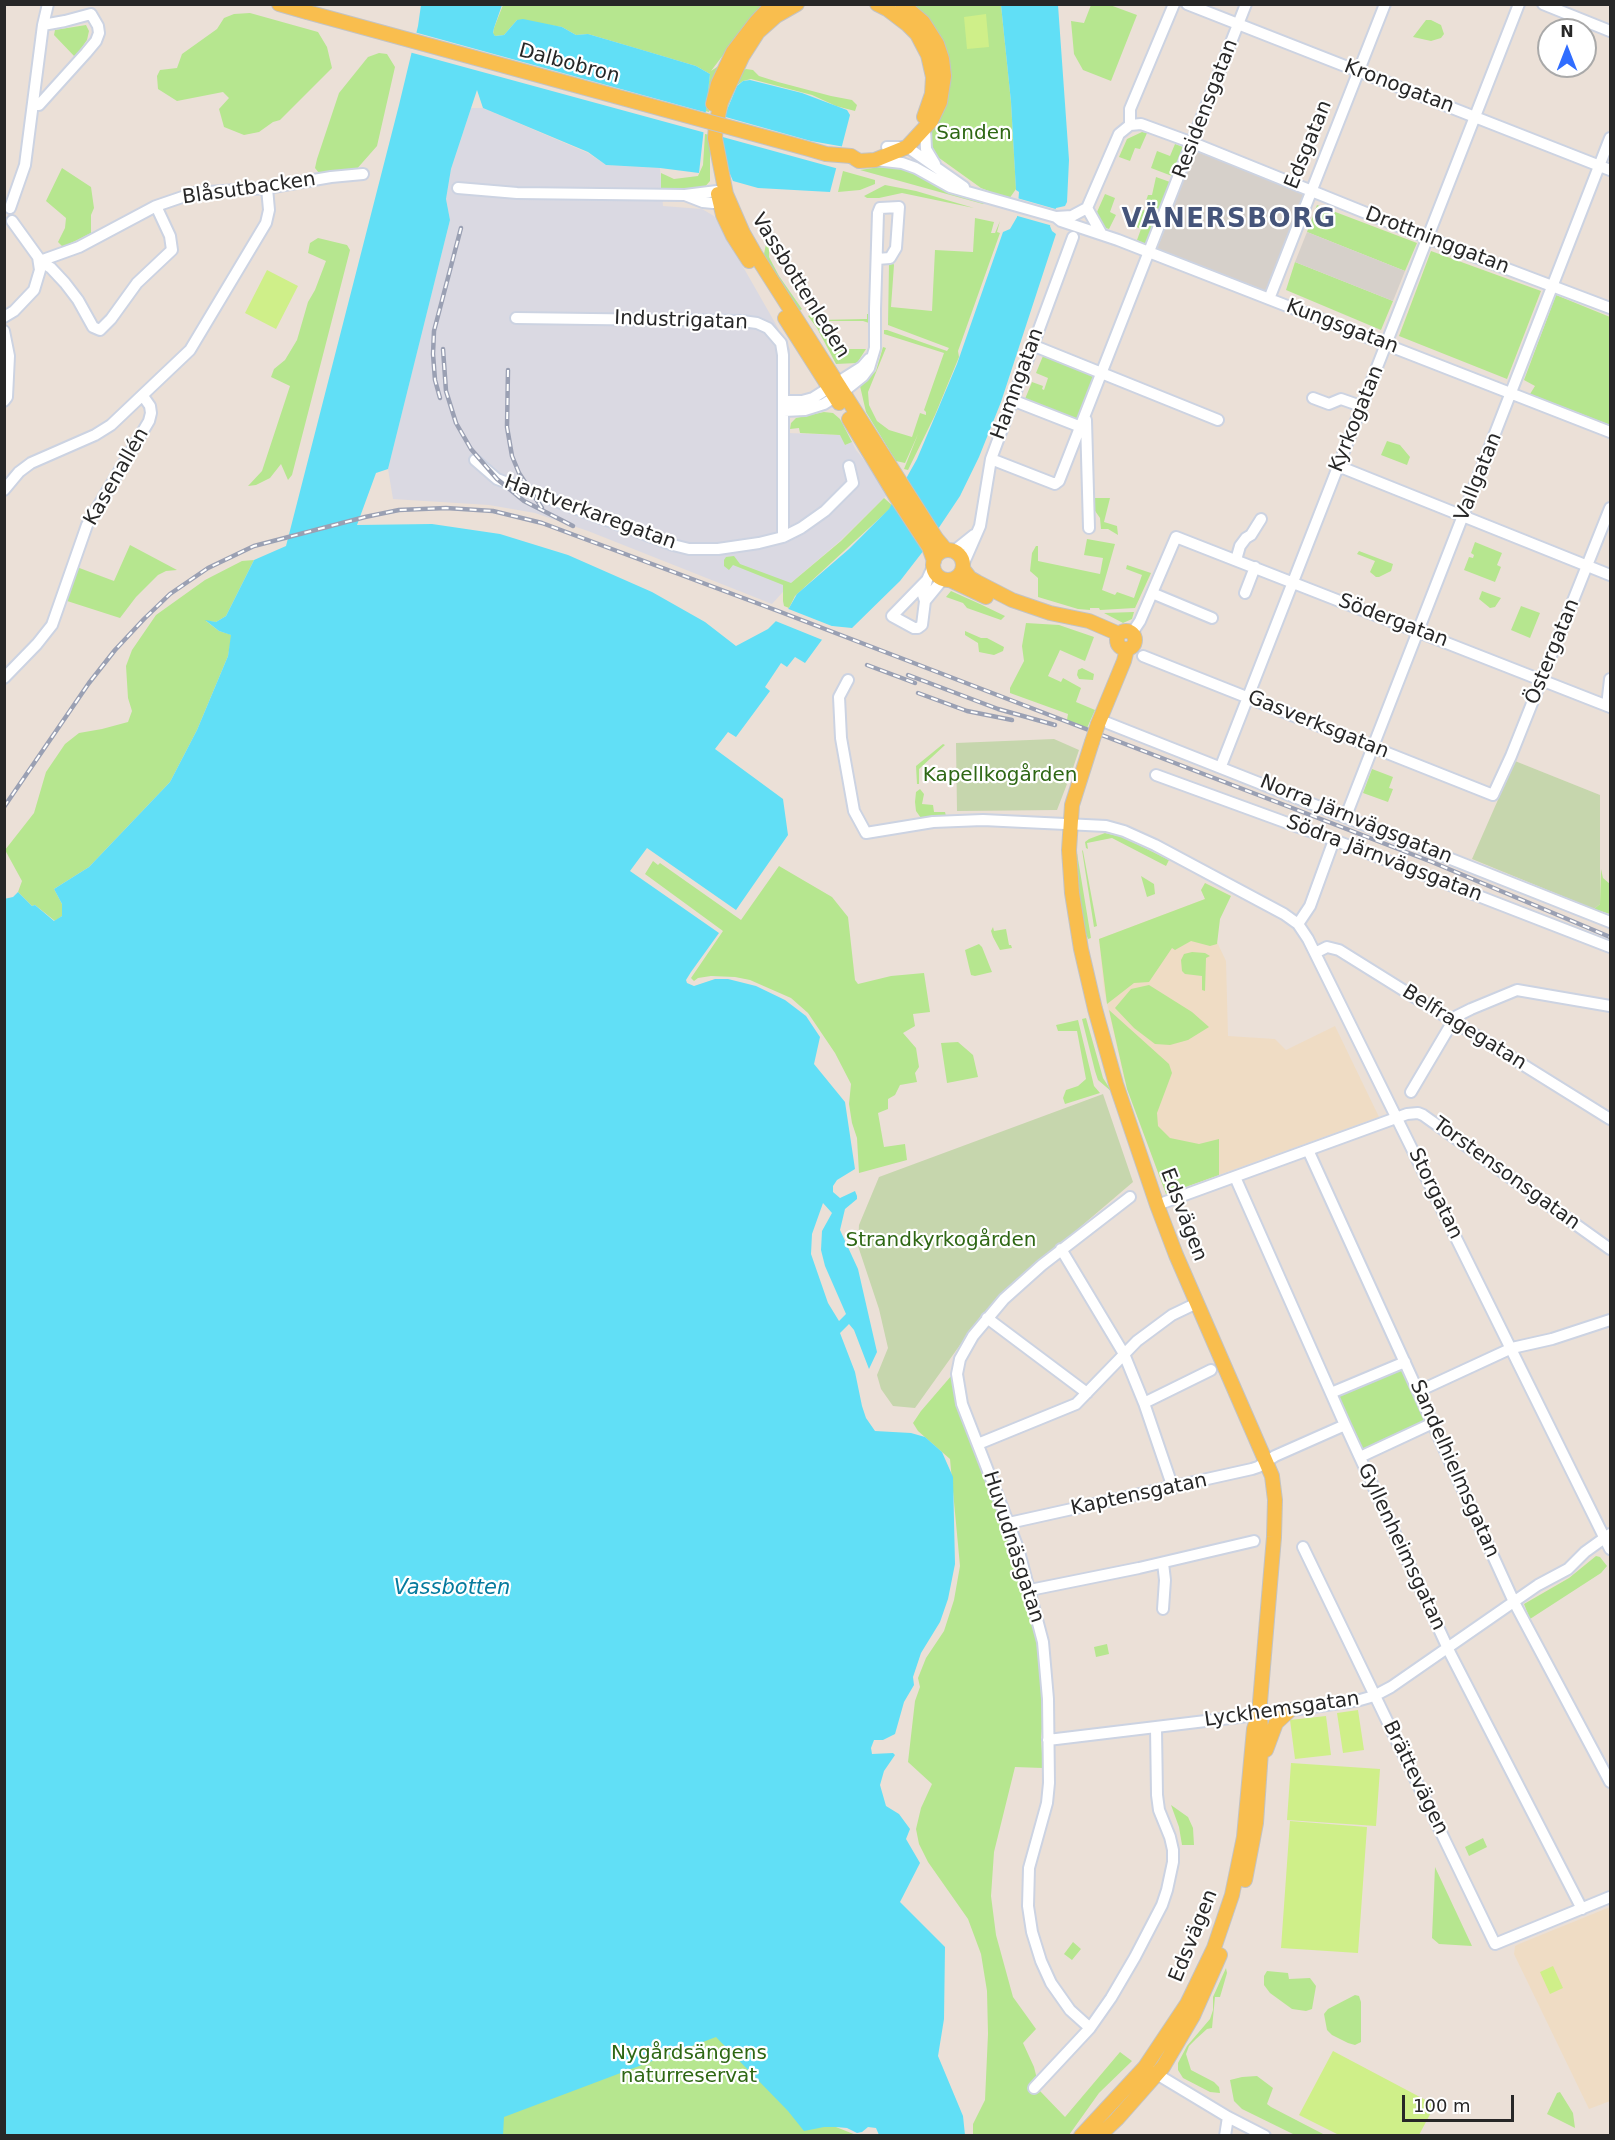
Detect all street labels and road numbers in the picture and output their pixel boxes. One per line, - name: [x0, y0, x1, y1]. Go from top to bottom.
- street label: Residensgatan: [1168, 36, 1244, 182]
- street label: Dalbobron: [516, 39, 622, 89]
- street label: Kronogatan: [1341, 55, 1457, 119]
- street label: Edsgatan: [1280, 97, 1338, 193]
- street label: Blåsutbacken: [181, 168, 317, 210]
- street label: Drottninggatan: [1362, 202, 1512, 280]
- street label: Vassbottenleden: [746, 209, 854, 363]
- street label: Kungsgatan: [1282, 295, 1402, 359]
- street label: Industrigatan: [614, 307, 748, 335]
- street label: Hamngatan: [987, 325, 1049, 443]
- street label: Kyrkogatan: [1325, 362, 1389, 476]
- street label: Kasenallén: [79, 424, 155, 530]
- street label: Vallgatan: [1450, 429, 1508, 525]
- street label: Hantverkaregatan: [501, 471, 679, 555]
- street label: Södergatan: [1335, 589, 1451, 653]
- street label: Östergatan: [1521, 596, 1585, 708]
- street label: Gasverksgatan: [1244, 686, 1392, 764]
- street label: Norra Järnvägsgatan: [1256, 770, 1456, 870]
- street label: Södra Järnvägsgatan: [1283, 811, 1485, 907]
- street label: Belfragegatan: [1398, 980, 1530, 1076]
- street label: Torstensonsgatan: [1428, 1113, 1584, 1235]
- street label: Storgatan: [1403, 1145, 1467, 1243]
- street label: Edsvägen: [1154, 1165, 1212, 1265]
- street label: Sandelhielmsgatan: [1404, 1376, 1504, 1562]
- street label: Gyllenheimsgatan: [1352, 1460, 1450, 1634]
- street label: Huvudnäsgatan: [977, 1468, 1049, 1626]
- street label: Kaptensgatan: [1069, 1469, 1209, 1521]
- street label: Lyckhemsgatan: [1203, 1687, 1361, 1733]
- street label: Brättevägen: [1377, 1717, 1453, 1839]
- street label: Edsvägen: [1165, 1886, 1223, 1986]

